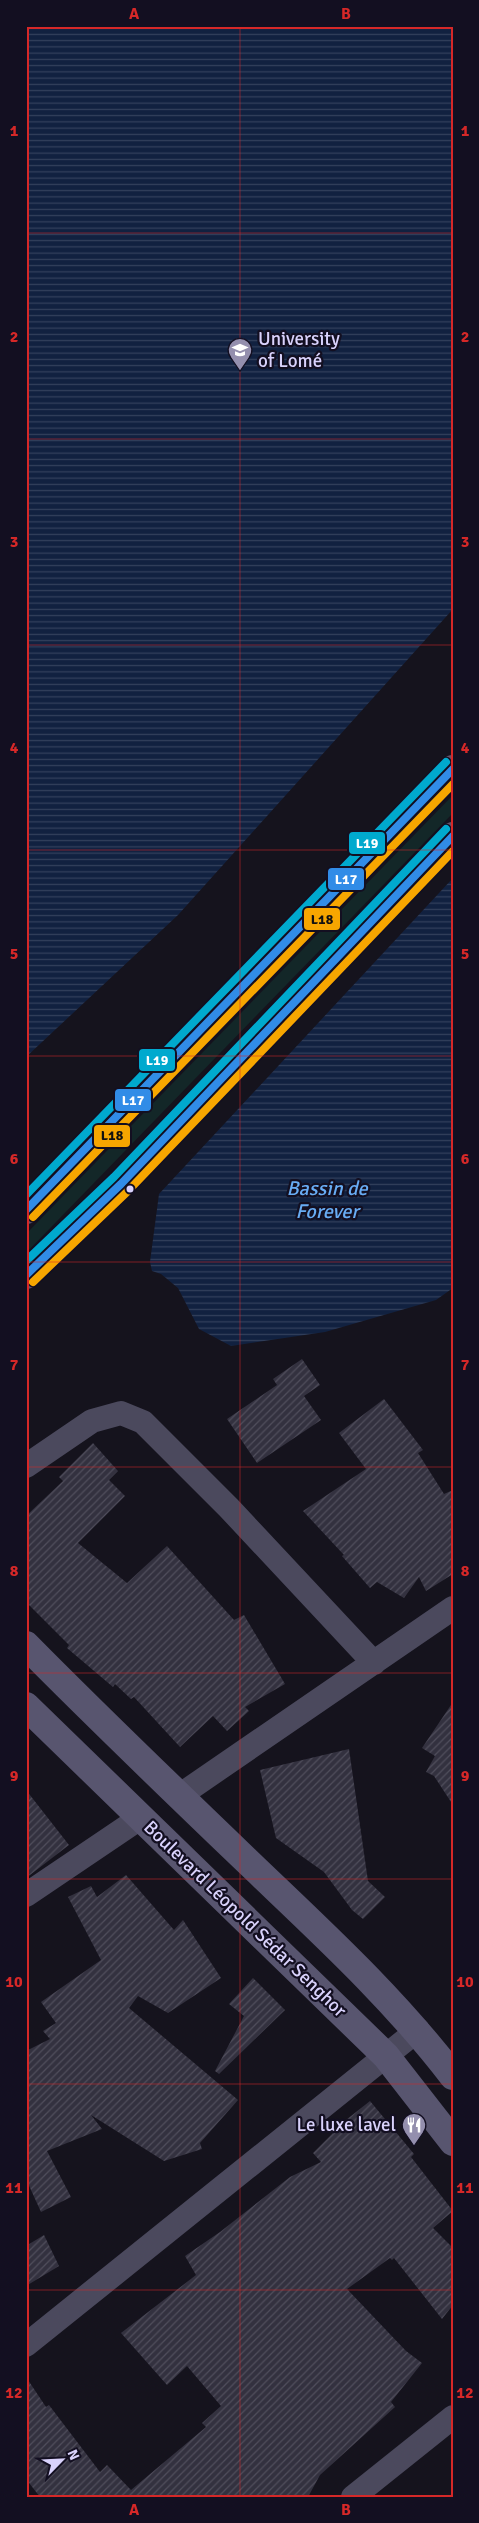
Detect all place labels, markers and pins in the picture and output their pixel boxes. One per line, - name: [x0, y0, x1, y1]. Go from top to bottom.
- place label: University of Lomé: [258, 327, 340, 373]
- school or university icon: University of Lomé: [227, 337, 253, 371]
- unlabelled marker: [125, 1184, 135, 1194]
- restaurant icon: Le luxe lavel: [401, 2112, 427, 2146]
- place label: Le luxe lavel: [297, 2113, 396, 2137]

